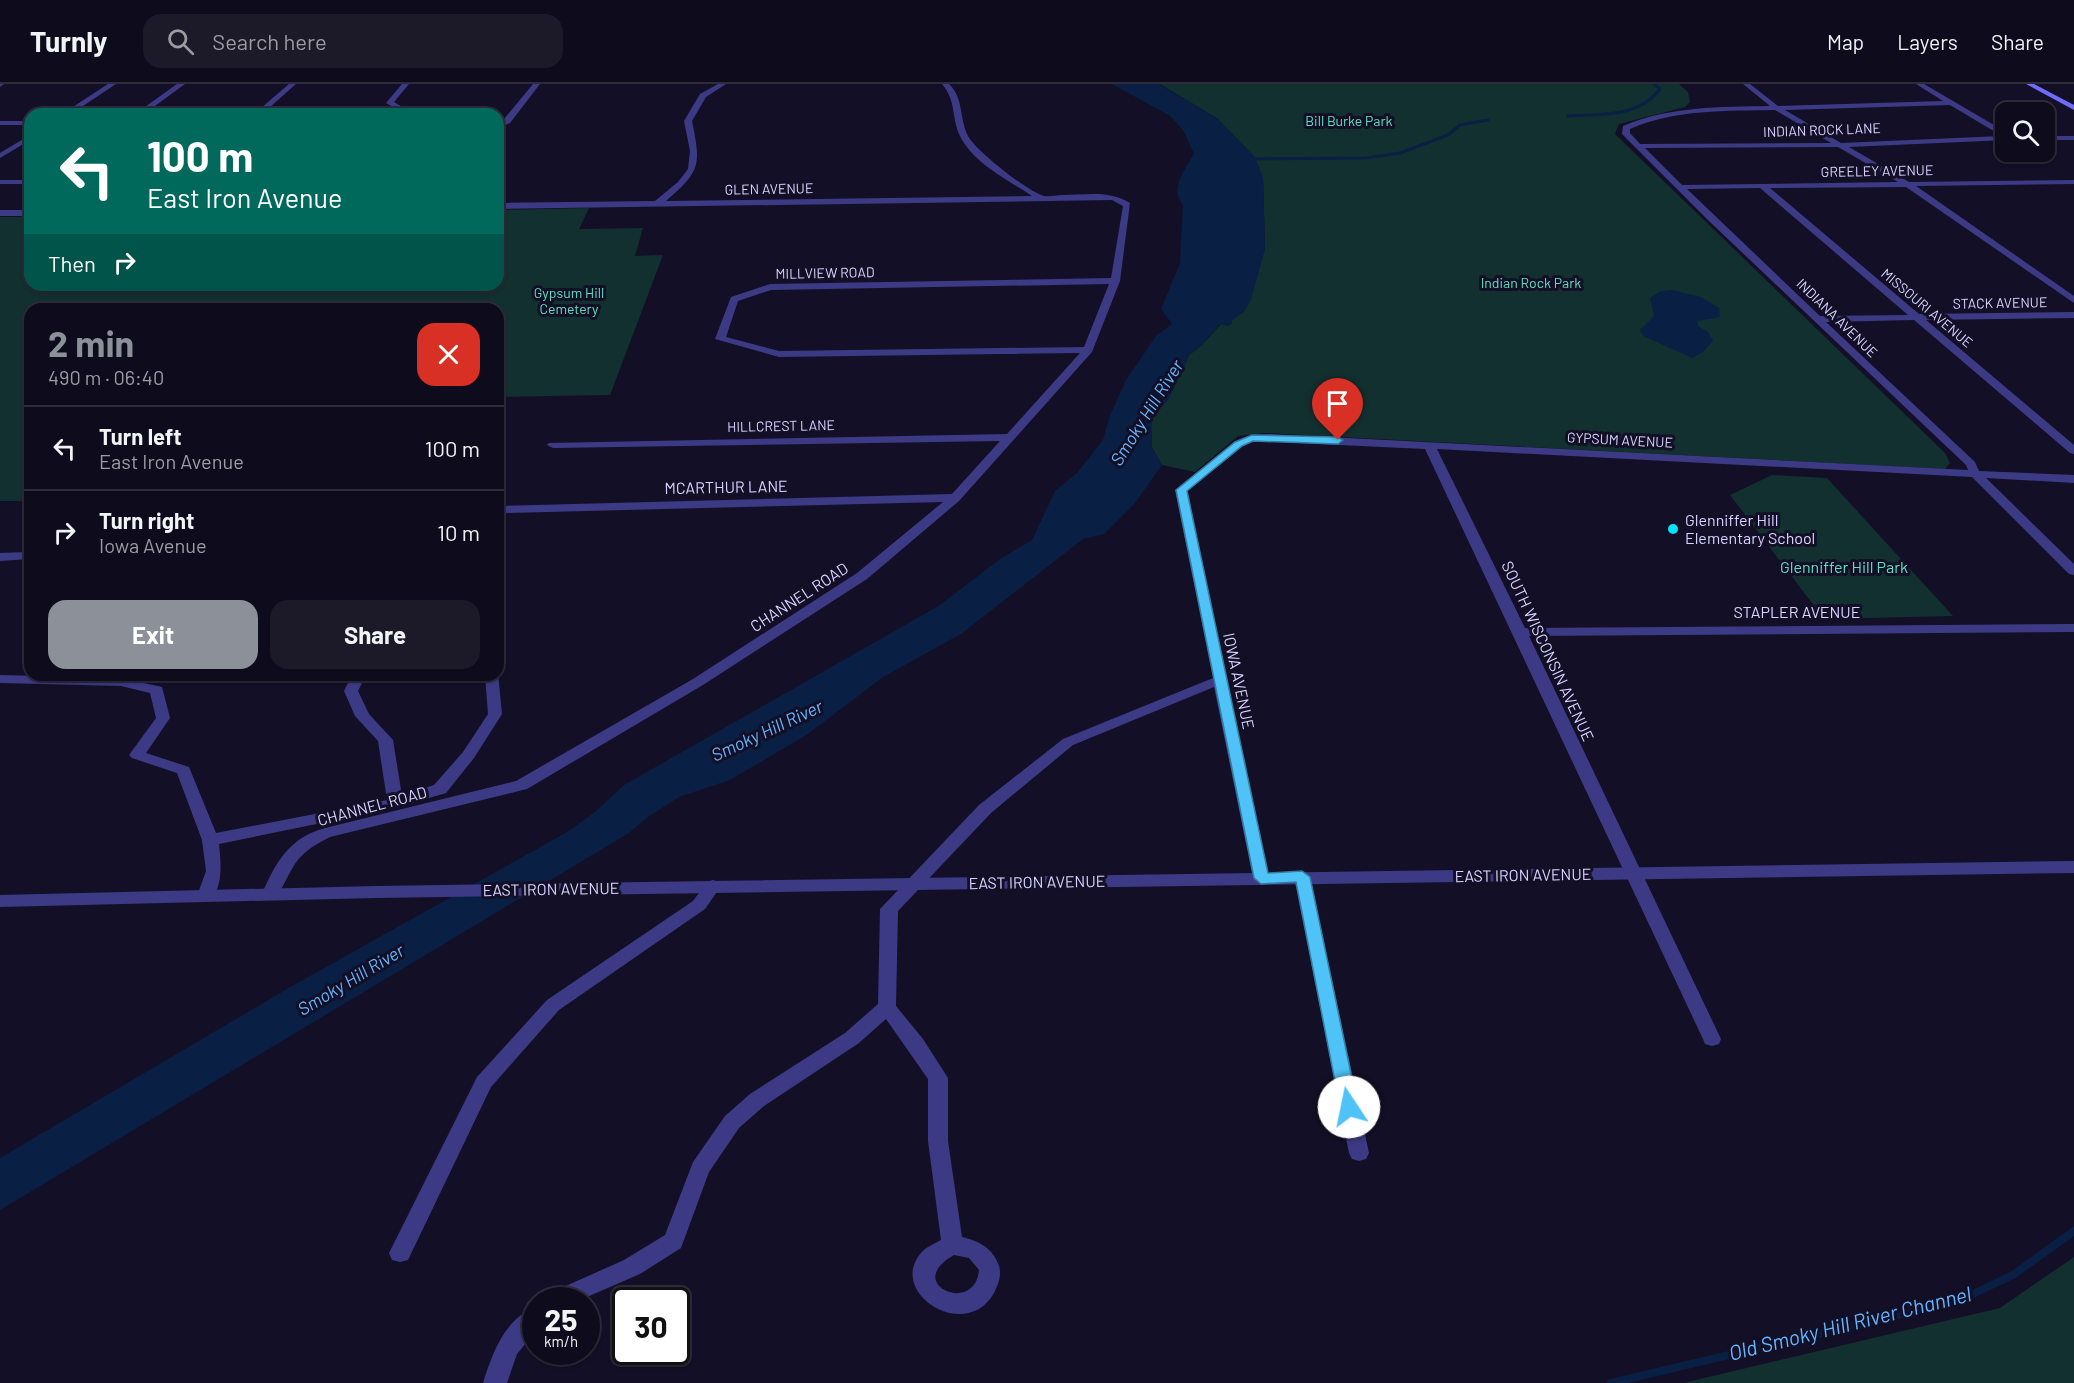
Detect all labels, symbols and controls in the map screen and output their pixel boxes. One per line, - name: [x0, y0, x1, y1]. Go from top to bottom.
- search box: [143, 14, 563, 68]
- text: Turnly: [30, 24, 107, 58]
- icon: search: [164, 25, 197, 58]
- text: Search here: [212, 28, 327, 54]
- text: Map: [1827, 29, 1864, 54]
- text: Layers: [1897, 29, 1958, 54]
- text: Share: [1991, 29, 2044, 54]
- map controls: [1995, 102, 2055, 162]
- button: search: [1995, 102, 2055, 162]
- park label: Bill Burke Park: [1305, 112, 1393, 129]
- street label: INDIAN ROCK LANE: [1763, 119, 1881, 140]
- text: 100 m: [147, 130, 253, 180]
- icon: left: [48, 132, 126, 210]
- street label: GREELEY AVENUE: [1821, 161, 1933, 180]
- street label: GLEN AVENUE: [725, 179, 813, 198]
- text: East Iron Avenue: [147, 181, 342, 213]
- icon: right: [108, 246, 141, 279]
- text: Then: [48, 250, 96, 276]
- street label: MILLVIEW ROAD: [775, 263, 875, 282]
- street label: MISSOURI AVENUE: [1878, 264, 1976, 351]
- park label: Indian Rock Park: [1481, 274, 1581, 291]
- street label: INDIANA AVENUE: [1793, 275, 1881, 361]
- park label: Gypsum Hill Cemetery: [534, 284, 604, 317]
- street label: STACK AVENUE: [1953, 293, 2047, 312]
- text: 2 min: [48, 321, 134, 364]
- button: close: [417, 323, 480, 386]
- water label: Smoky Hill River: [1105, 355, 1188, 469]
- text: 490 m · 06:40: [48, 365, 164, 389]
- pin: [1312, 378, 1363, 440]
- icon: arrive: [1321, 387, 1354, 420]
- street label: HILLCREST LANE: [727, 416, 835, 435]
- text: Turn left: [99, 423, 182, 449]
- street label: GYPSUM AVENUE: [1567, 428, 1673, 451]
- icon: left: [48, 432, 81, 465]
- text: 100 m: [425, 435, 480, 461]
- text: East Iron Avenue: [99, 449, 244, 473]
- street label: MCARTHUR LANE: [664, 476, 788, 497]
- text: Turn right: [99, 507, 194, 533]
- place label: Glenniffer Hill Elementary School: [1685, 510, 1815, 547]
- icon: right: [48, 516, 81, 549]
- text: 10 m: [437, 519, 480, 545]
- marker: Glenniffer Hill Elementary School: [1666, 522, 1680, 536]
- text: Iowa Avenue: [99, 533, 207, 557]
- park label: Glenniffer Hill Park: [1780, 557, 1908, 576]
- street label: CHANNEL ROAD: [746, 558, 851, 635]
- street label: SOUTH WISCONSIN AVENUE: [1498, 558, 1599, 744]
- button: Exit: [48, 600, 258, 669]
- button: Share: [270, 600, 480, 669]
- street label: STAPLER AVENUE: [1734, 602, 1860, 621]
- street label: IOWA AVENUE: [1220, 631, 1259, 731]
- water label: Smoky Hill River: [707, 694, 826, 766]
- street label: CHANNEL ROAD: [315, 782, 429, 829]
- street label: EAST IRON AVENUE: [1454, 864, 1592, 885]
- street label: EAST IRON AVENUE: [968, 871, 1106, 892]
- street label: EAST IRON AVENUE: [482, 878, 620, 899]
- water label: Smoky Hill River: [293, 938, 408, 1020]
- position arrow: [1317, 1075, 1381, 1139]
- water label: Old Smoky Hill River Channel: [1726, 1280, 1974, 1365]
- speed limit sign: 30: [612, 1287, 690, 1365]
- text: 25: [545, 1301, 577, 1337]
- text: km/h: [544, 1332, 578, 1350]

